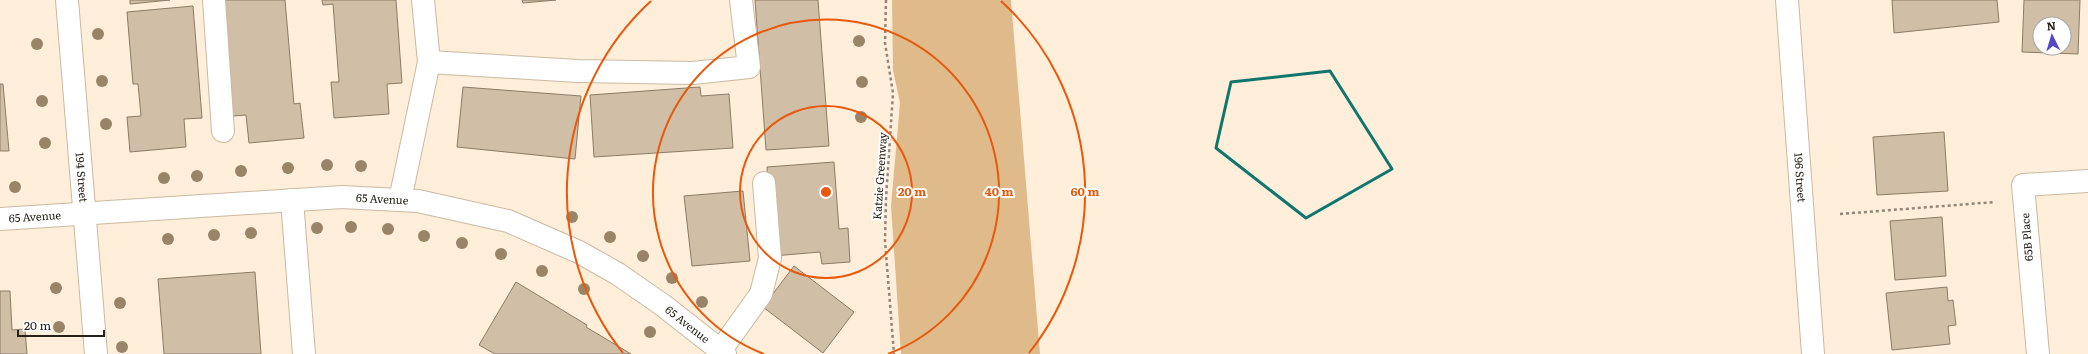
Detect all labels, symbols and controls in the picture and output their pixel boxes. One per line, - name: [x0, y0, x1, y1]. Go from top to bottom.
- north arrow: [2032, 16, 2072, 56]
- text: N: [2046, 17, 2056, 33]
- street label: Katzie Greenway: [868, 131, 890, 220]
- street label: 194 Street: [73, 152, 93, 203]
- street label: 196 Street: [1791, 152, 1811, 203]
- text: 20 m: [898, 182, 926, 200]
- text: 40 m: [985, 182, 1014, 200]
- text: 60 m: [1071, 182, 1099, 200]
- centre of rings: [819, 185, 833, 199]
- street label: 65 Avenue: [356, 189, 409, 208]
- street label: 65 Avenue: [8, 206, 62, 225]
- street label: 65B Place: [2016, 212, 2036, 262]
- street label: 65 Avenue: [662, 301, 714, 346]
- scale bar: [18, 312, 104, 338]
- text: 20 m: [24, 316, 51, 334]

